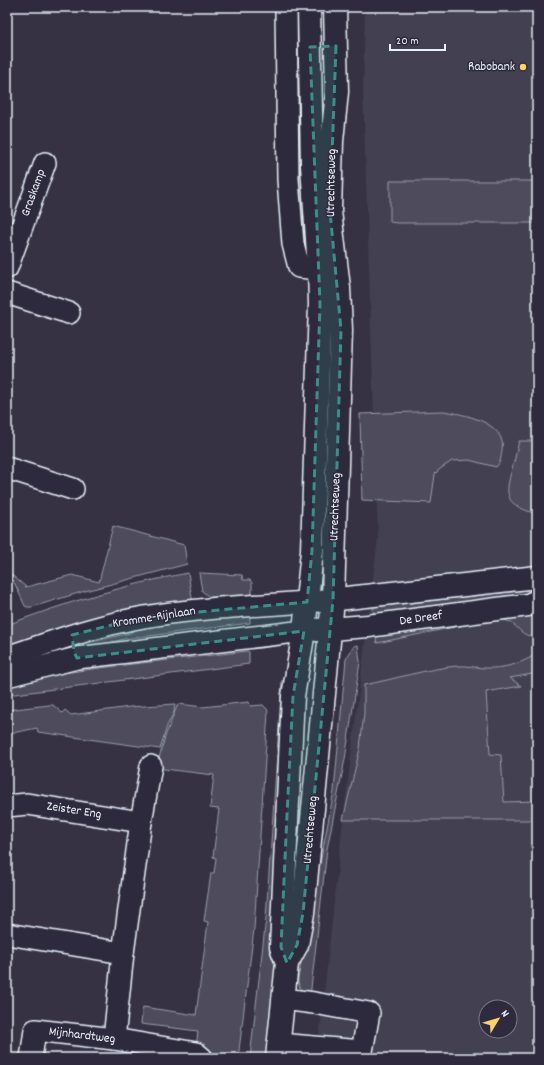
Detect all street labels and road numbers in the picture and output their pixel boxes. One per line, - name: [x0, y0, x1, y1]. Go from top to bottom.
- street label: Utrechtseweg: [322, 148, 342, 217]
- street label: Graskamp: [17, 167, 51, 219]
- street label: Utrechtseweg: [325, 472, 347, 542]
- street label: Kromme-Rijnlaan: [111, 602, 197, 634]
- street label: De Dreef: [398, 607, 444, 631]
- street label: Utrechtseweg: [299, 795, 323, 865]
- street label: Zeister Eng: [45, 797, 103, 825]
- street label: Mijnhardtweg: [48, 1022, 117, 1050]

